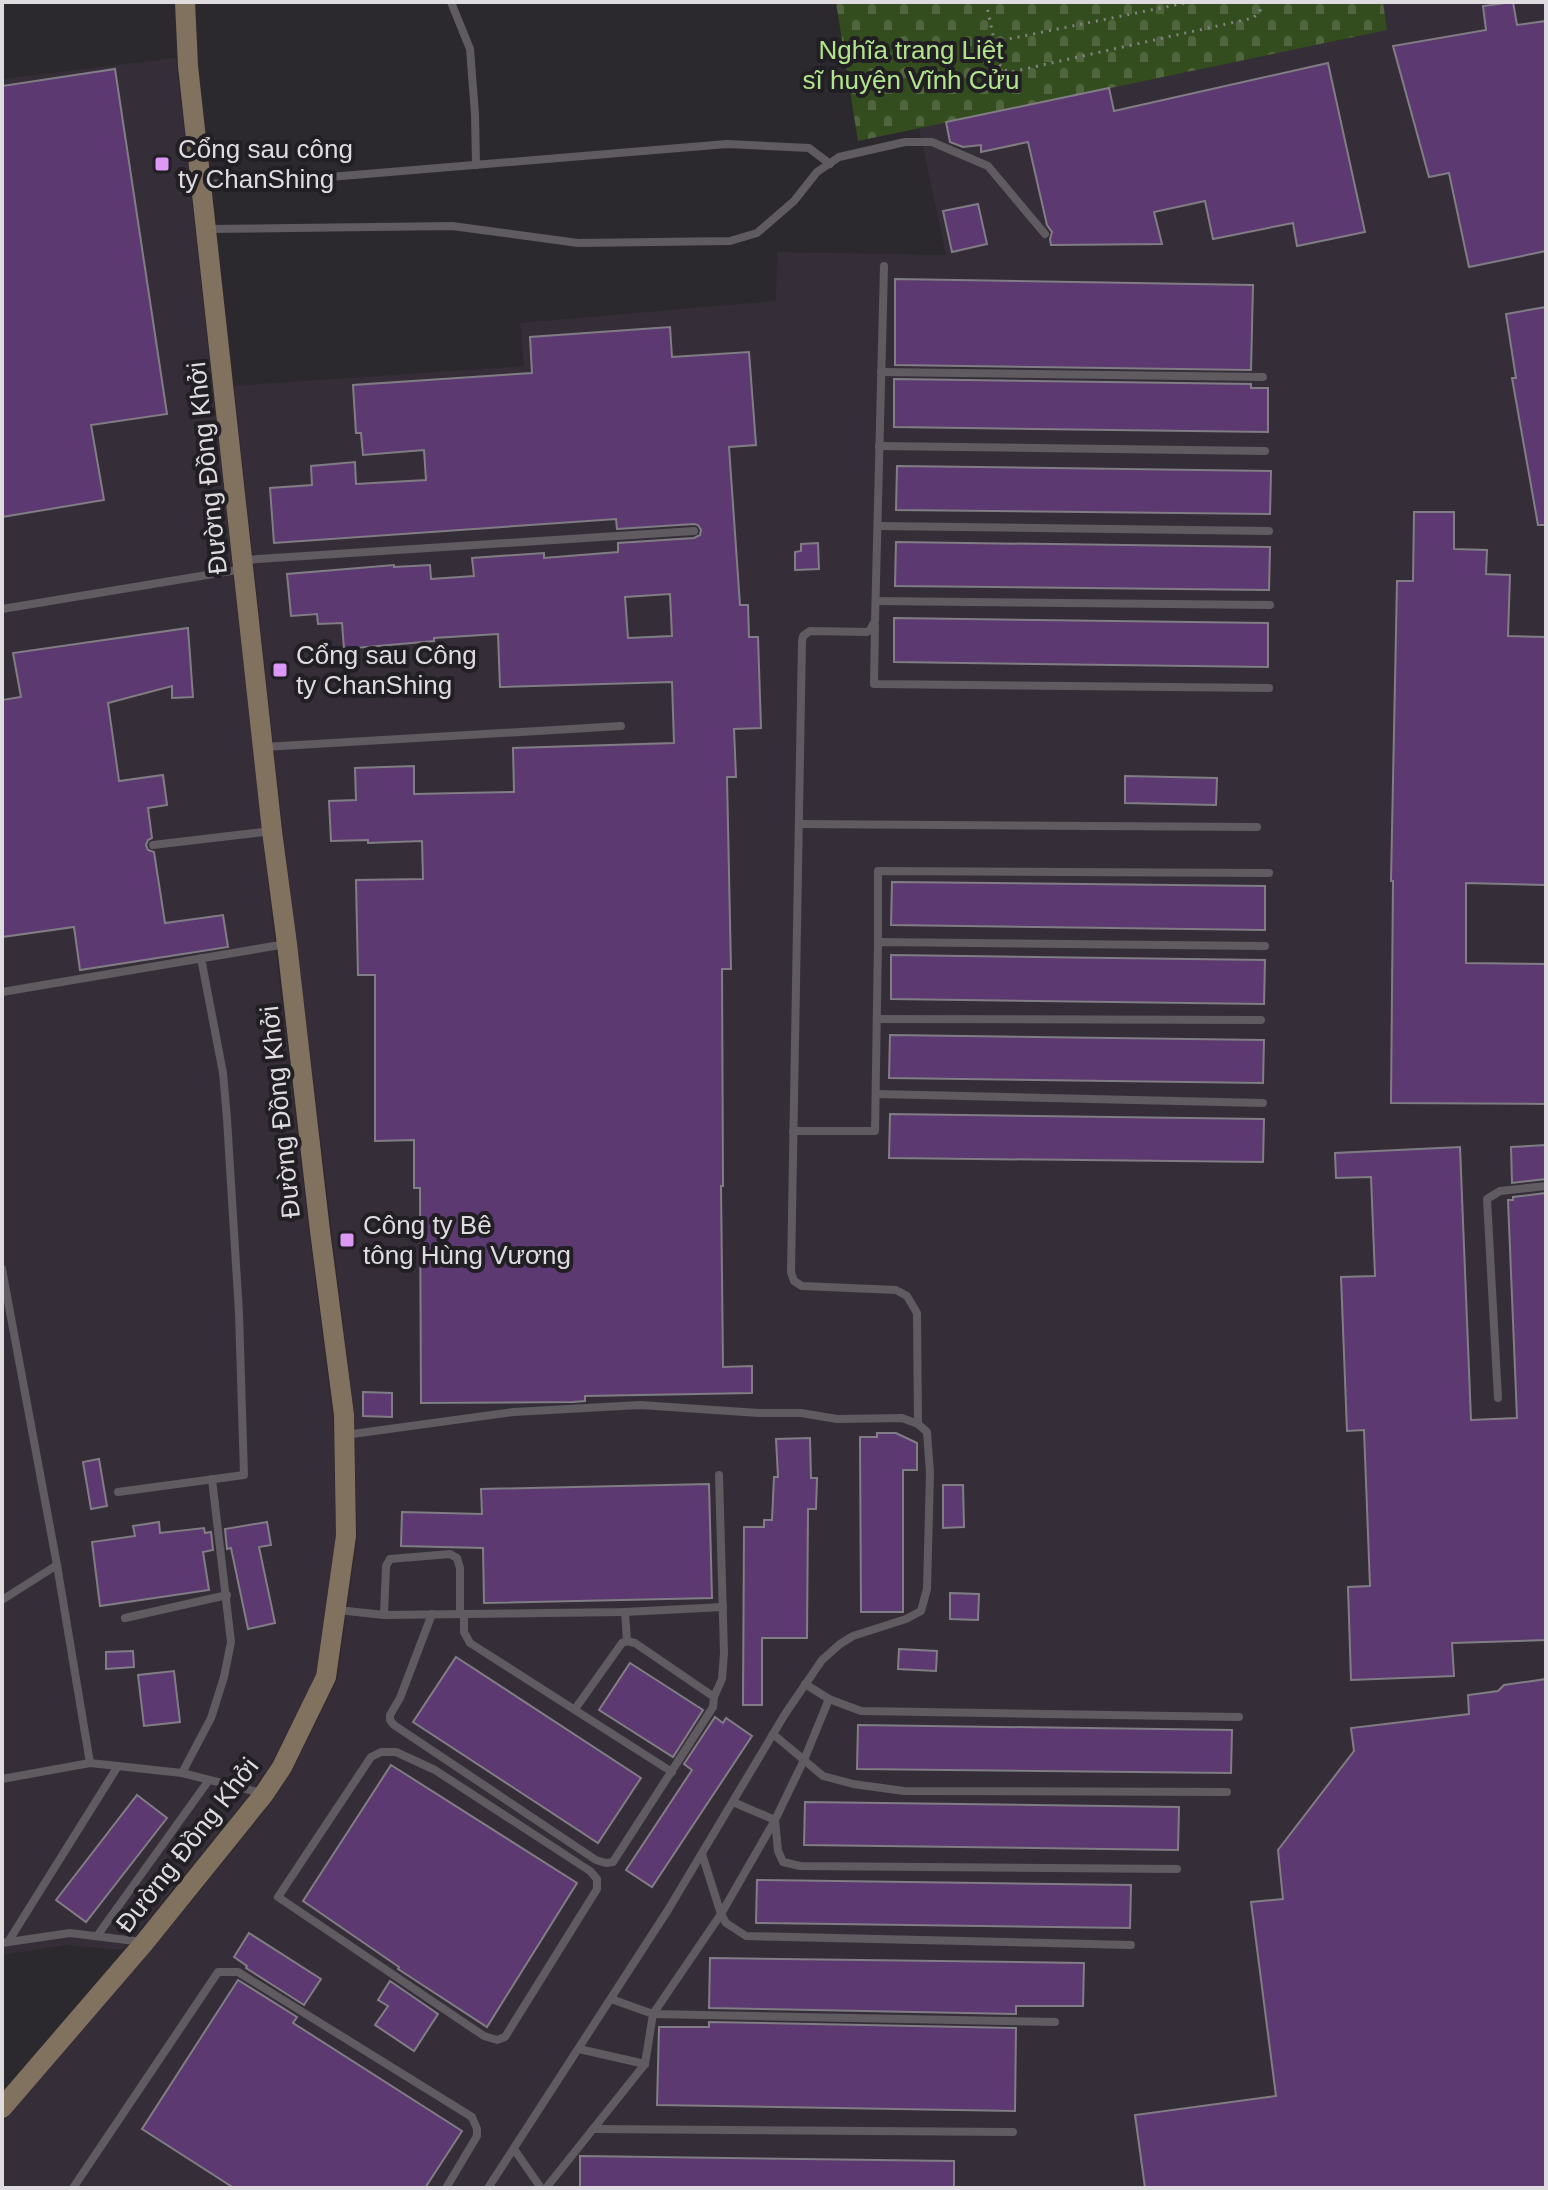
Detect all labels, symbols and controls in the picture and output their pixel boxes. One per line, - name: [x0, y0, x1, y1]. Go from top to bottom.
- park label: Nghĩa trang Liệt sĩ huyện Vĩnh Cửu: [803, 35, 1019, 95]
- place label: Cổng sau công ty ChanShing: [178, 134, 353, 194]
- marker: Cổng sau công ty ChanShing: [153, 155, 171, 173]
- street label: Đường Đồng Khởi: [181, 360, 233, 576]
- place label: Cổng sau Công ty ChanShing: [296, 640, 477, 700]
- marker: Cổng sau Công ty ChanShing: [271, 661, 289, 679]
- street label: Đường Đồng Khởi: [254, 1004, 306, 1220]
- place label: Công ty Bê tông Hùng Vương: [363, 1210, 571, 1270]
- marker: Công ty Bê tông Hùng Vương: [338, 1231, 356, 1249]
- street label: Đường Đồng Khởi: [109, 1752, 265, 1938]

